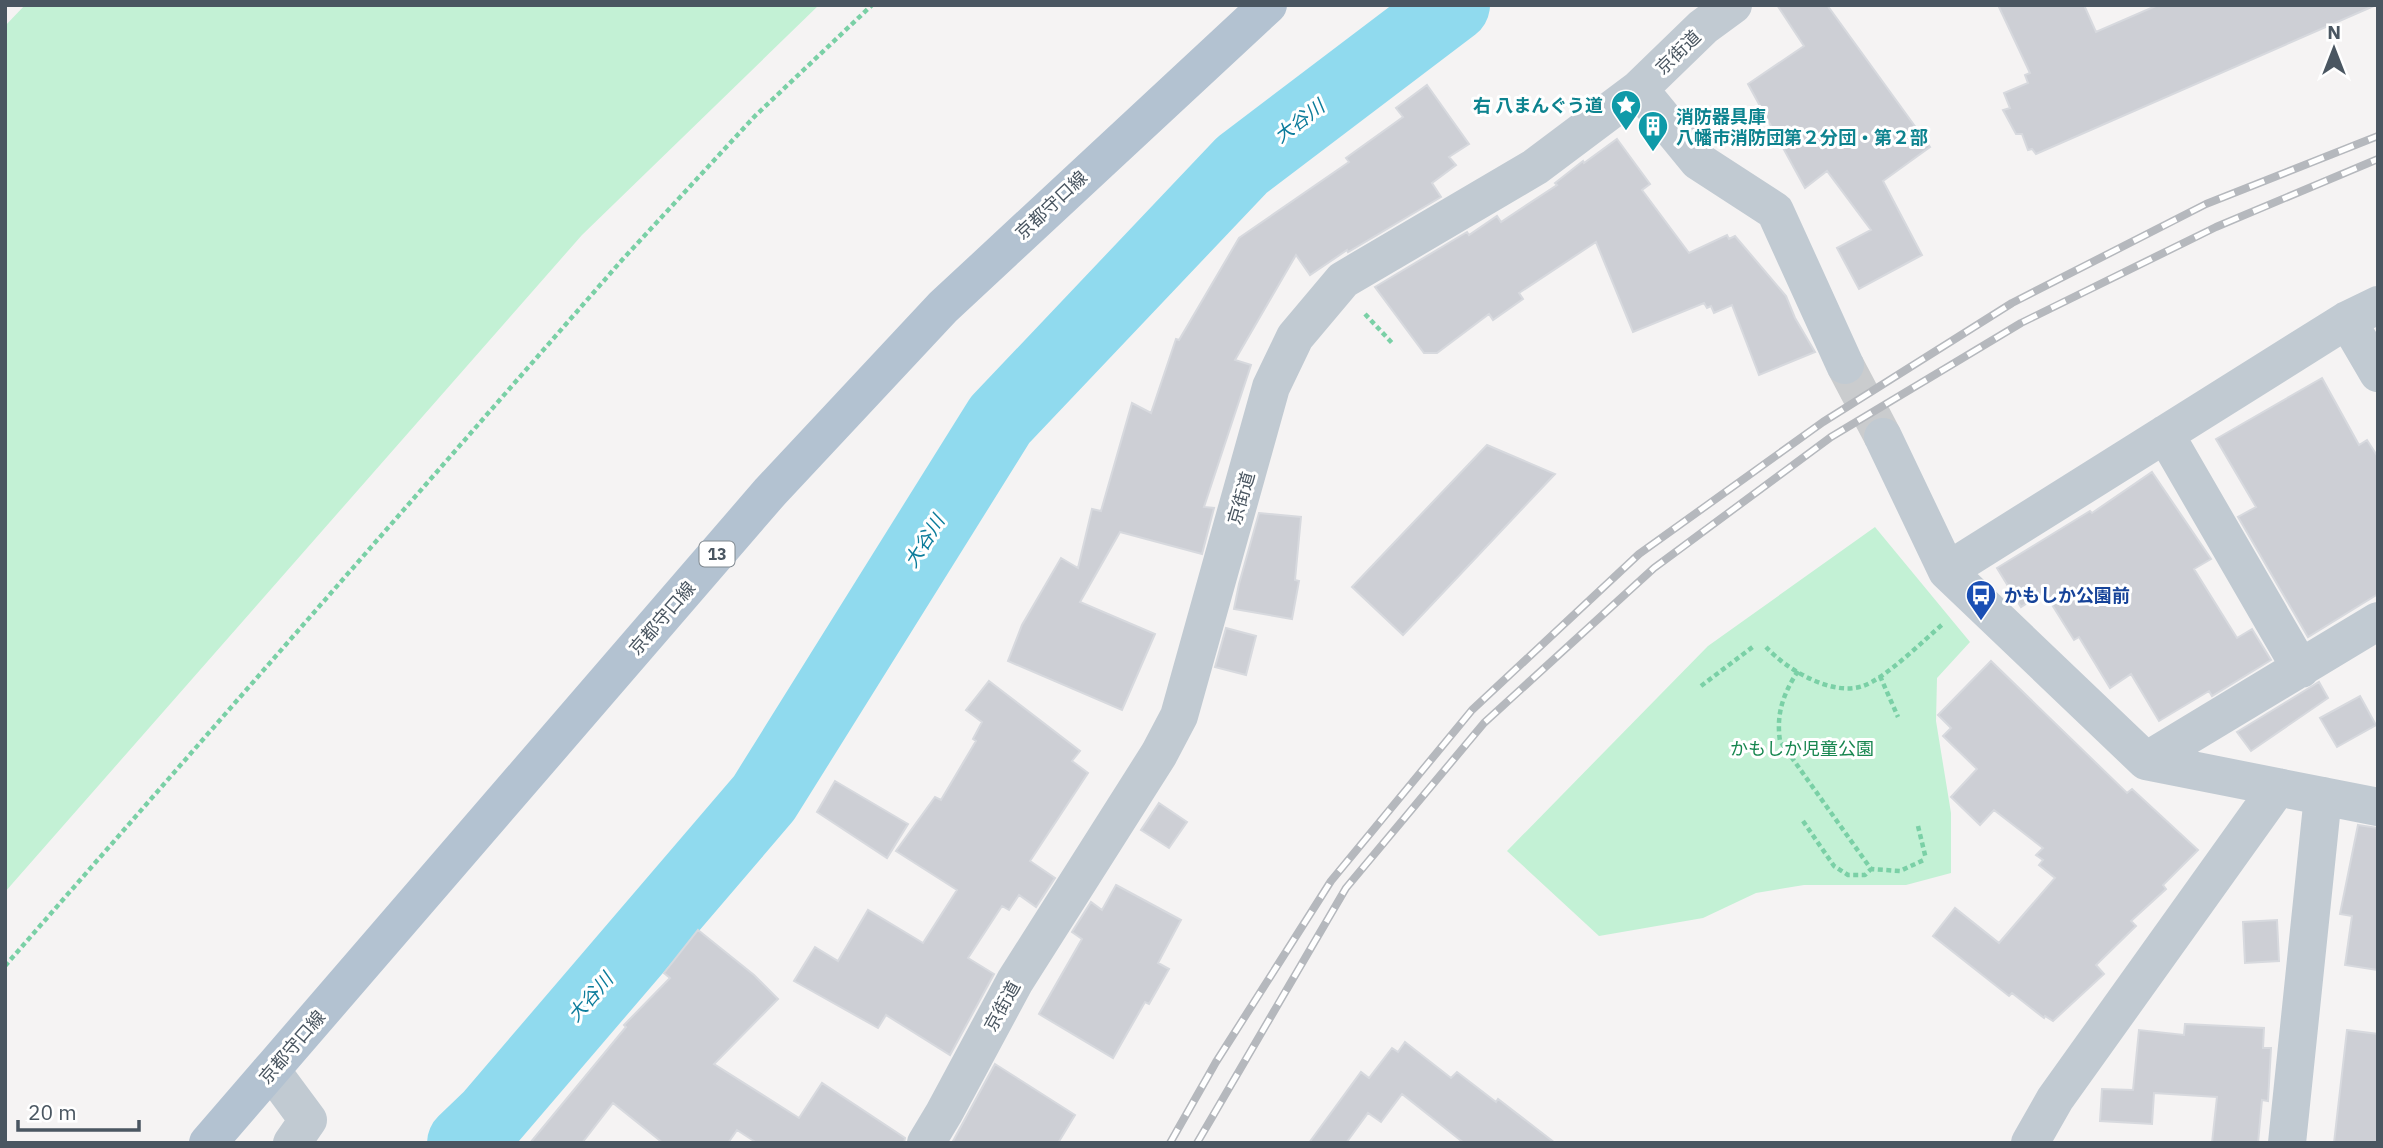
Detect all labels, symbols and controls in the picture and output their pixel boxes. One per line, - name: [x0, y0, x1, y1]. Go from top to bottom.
- north arrow: [2299, 14, 2369, 84]
- text: N: [2327, 20, 2341, 44]
- street label: 京街道: [1651, 25, 1705, 79]
- place icon: 右 八まんぐう道: [1609, 88, 1643, 132]
- water label: 大谷川: [1269, 93, 1331, 148]
- place label: 右 八まんぐう道: [1473, 94, 1603, 117]
- place label: 消防器具庫 八幡市消防団第２分団・第２部: [1676, 105, 1928, 149]
- building icon: 消防器具庫 八幡市消防団第２分団・第２部: [1636, 109, 1670, 153]
- street label: 京都守口線: [1010, 166, 1092, 244]
- street label: 京街道: [1223, 469, 1259, 527]
- water label: 大谷川: [899, 509, 950, 572]
- road number: 13: [700, 541, 734, 566]
- street label: 京都守口線: [624, 576, 700, 660]
- bus stop icon: かもしか公園前: [1964, 578, 1998, 622]
- place label: かもしか公園前: [2004, 584, 2130, 607]
- park label: かもしか児童公園: [1730, 737, 1874, 760]
- water label: 大谷川: [562, 966, 619, 1026]
- street label: 京街道: [979, 977, 1025, 1035]
- street label: 京都守口線: [254, 1005, 330, 1089]
- scale bar: [18, 1088, 138, 1132]
- text: 20 m: [28, 1098, 77, 1126]

